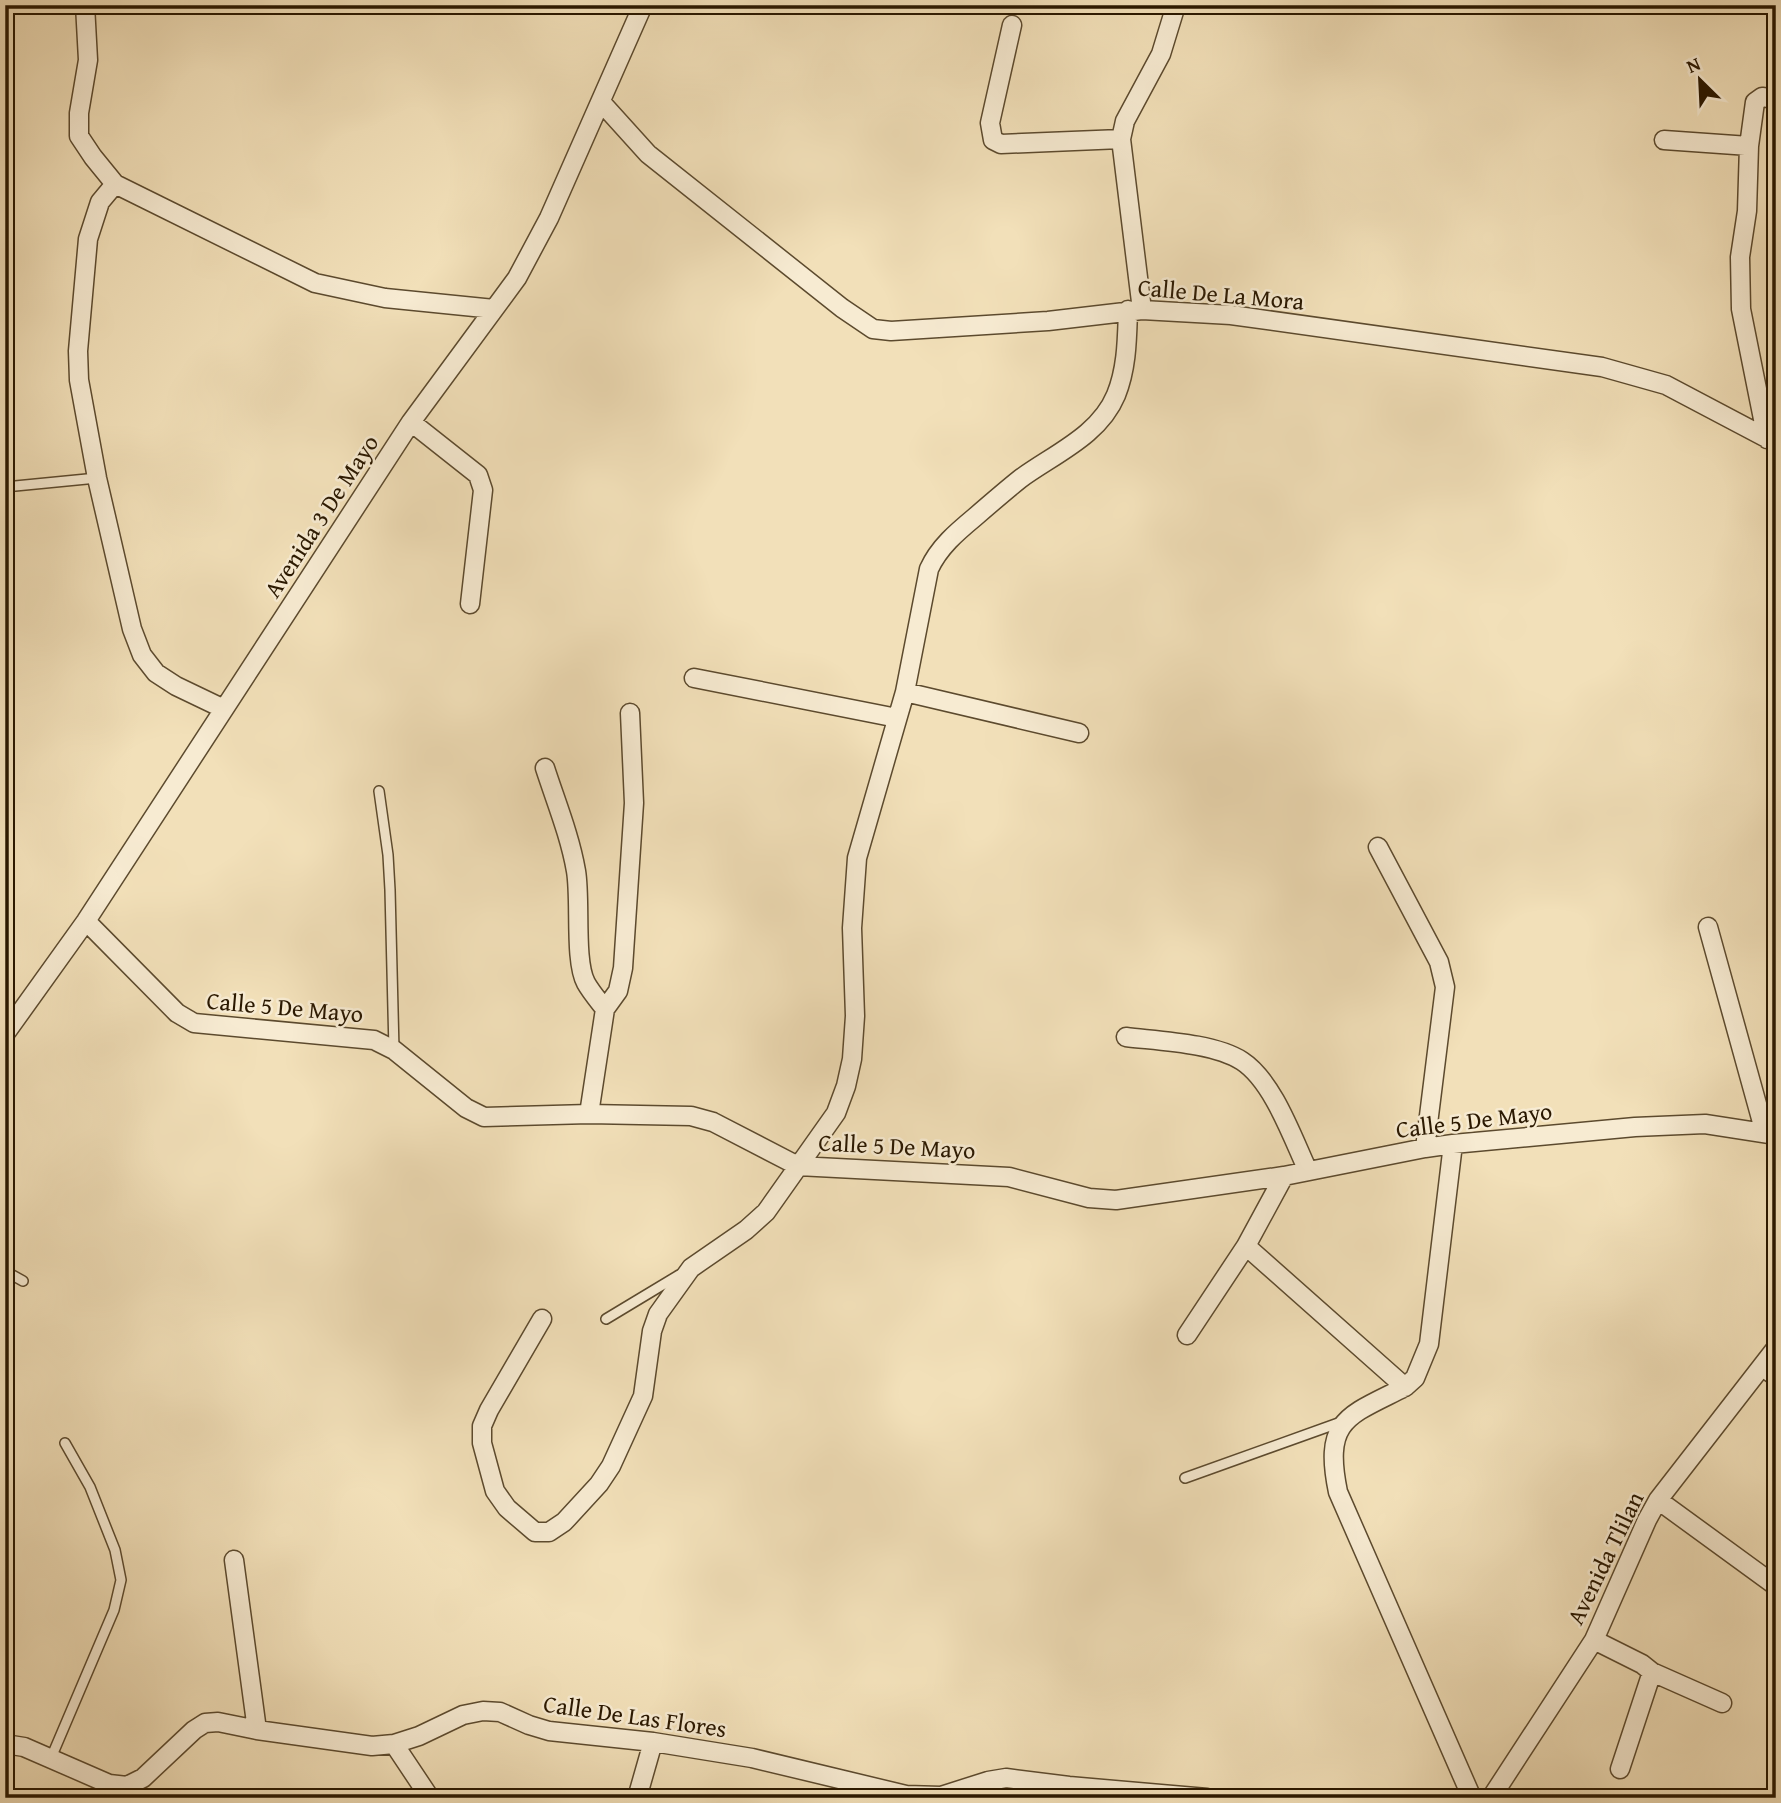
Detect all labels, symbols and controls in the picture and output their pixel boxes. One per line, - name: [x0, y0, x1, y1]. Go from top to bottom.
- north arrow: [1666, 46, 1736, 116]
- text: N: [1682, 49, 1705, 80]
- street label: Calle De La Mora: [1136, 269, 1306, 319]
- street label: Avenida 3 De Mayo: [255, 427, 387, 605]
- street label: Calle 5 De Mayo: [205, 983, 365, 1031]
- street label: Calle 5 De Mayo: [1394, 1093, 1554, 1147]
- street label: Calle 5 De Mayo: [818, 1124, 976, 1168]
- street label: Avenida Tlilan: [1558, 1485, 1653, 1630]
- street label: Calle De Las Flores: [541, 1686, 729, 1746]

